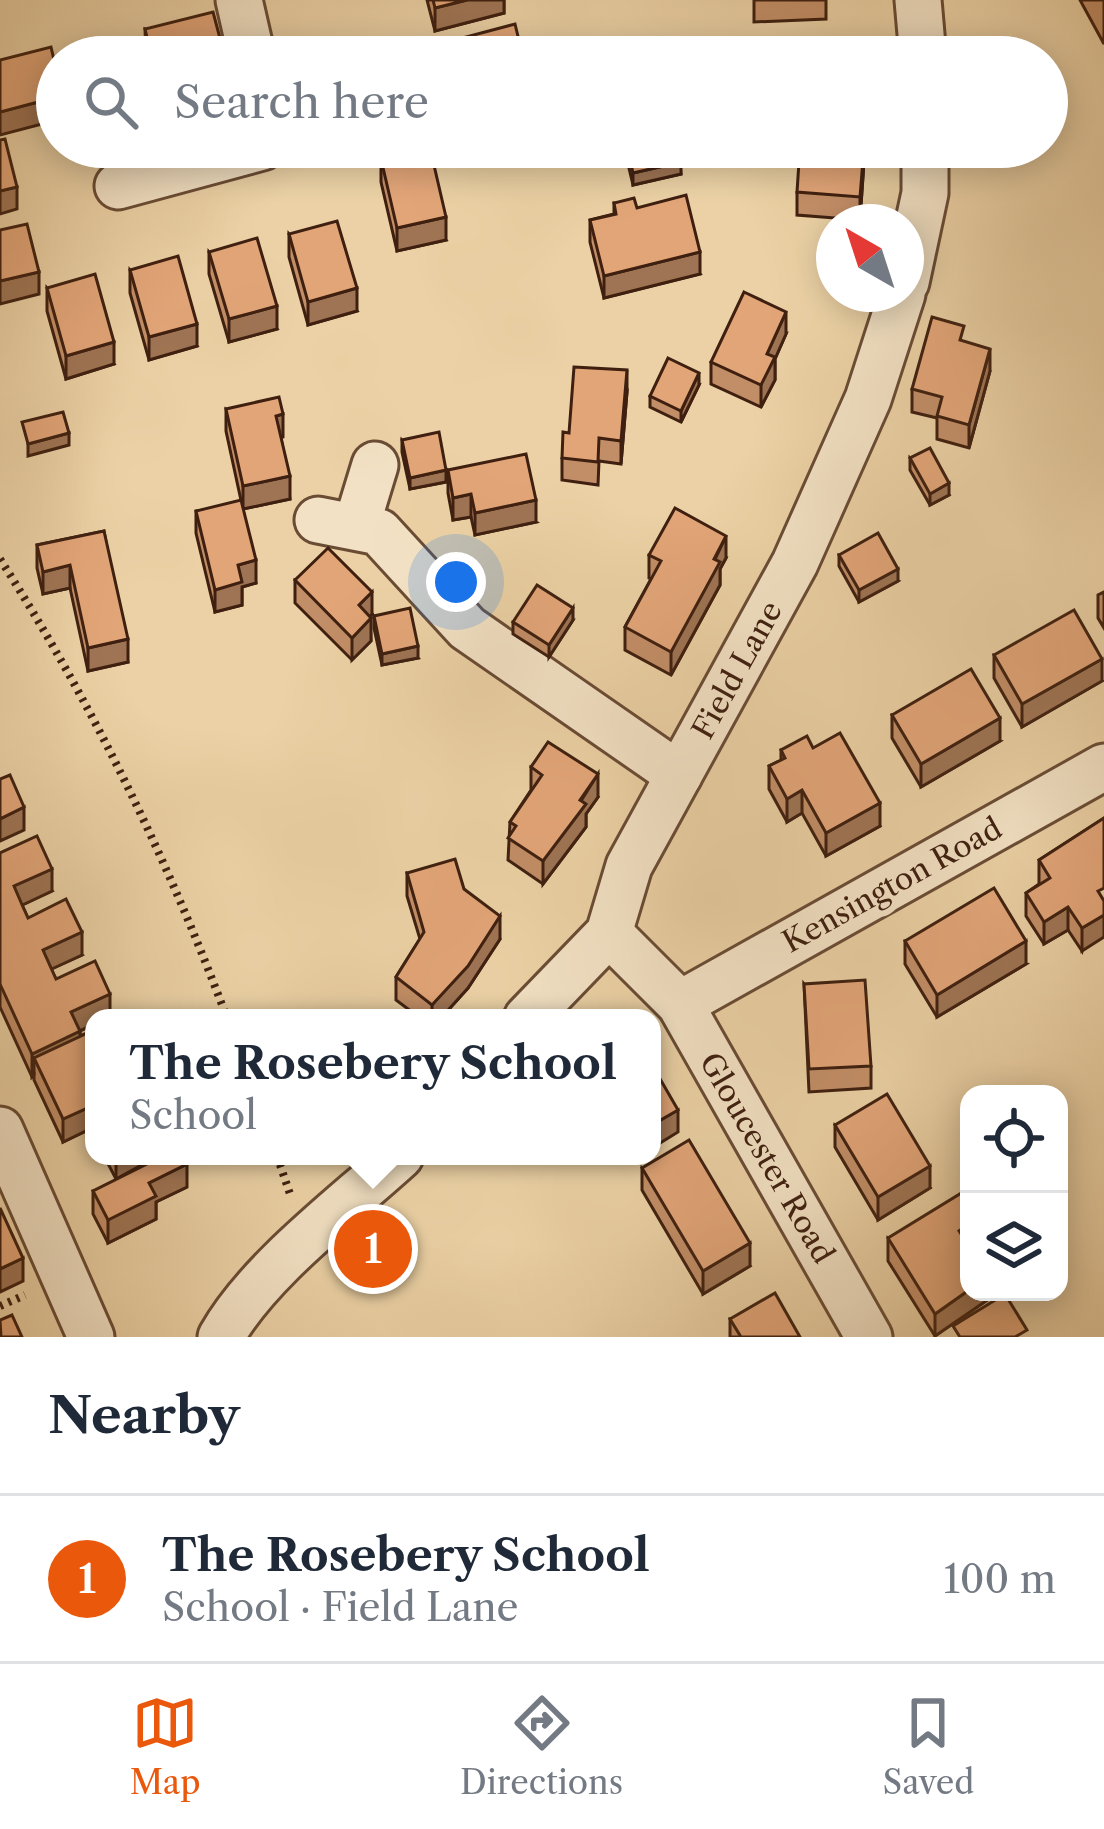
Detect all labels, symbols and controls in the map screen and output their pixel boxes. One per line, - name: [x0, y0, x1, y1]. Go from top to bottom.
- search box: [36, 36, 1068, 168]
- icon: search: [78, 69, 144, 135]
- text: Search here: [174, 74, 429, 130]
- north arrow: [816, 204, 924, 312]
- your location: [426, 552, 486, 612]
- street label: Field Lane: [684, 595, 790, 745]
- street label: Kensington Road: [776, 809, 1008, 961]
- popup: [85, 1009, 661, 1165]
- text: The Rosebery School: [129, 1035, 617, 1091]
- street label: Gloucester Road: [692, 1046, 842, 1270]
- map controls: [960, 1085, 1068, 1301]
- button: locate: [960, 1085, 1068, 1193]
- text: School: [129, 1091, 257, 1139]
- button: layers: [960, 1193, 1068, 1301]
- pin: 1: [334, 1204, 412, 1294]
- text: Nearby: [48, 1384, 240, 1446]
- text: The Rosebery School: [162, 1527, 650, 1583]
- text: 1: [78, 1555, 96, 1603]
- text: 100 m: [943, 1555, 1056, 1603]
- text: School · Field Lane: [162, 1583, 518, 1631]
- tab: Map: [130, 1690, 201, 1803]
- tab: Directions: [460, 1690, 623, 1803]
- tab: Saved: [883, 1690, 974, 1803]

